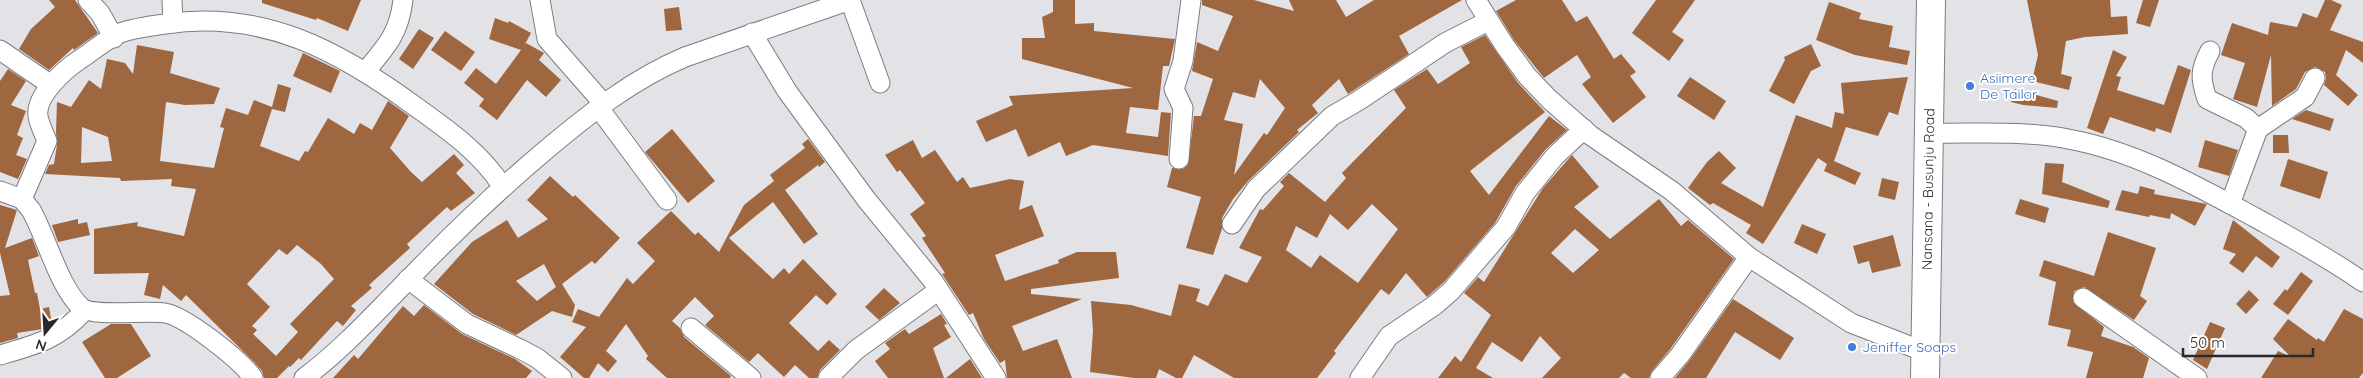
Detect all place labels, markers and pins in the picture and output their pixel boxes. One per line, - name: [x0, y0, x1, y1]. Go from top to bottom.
- place label: Asiimere De Tailor: [1980, 69, 2038, 103]
- marker: Asiimere De Tailor: [1964, 80, 1976, 92]
- place label: Jeniffer Soaps: [1862, 338, 1956, 356]
- marker: Jeniffer Soaps: [1846, 341, 1858, 353]

